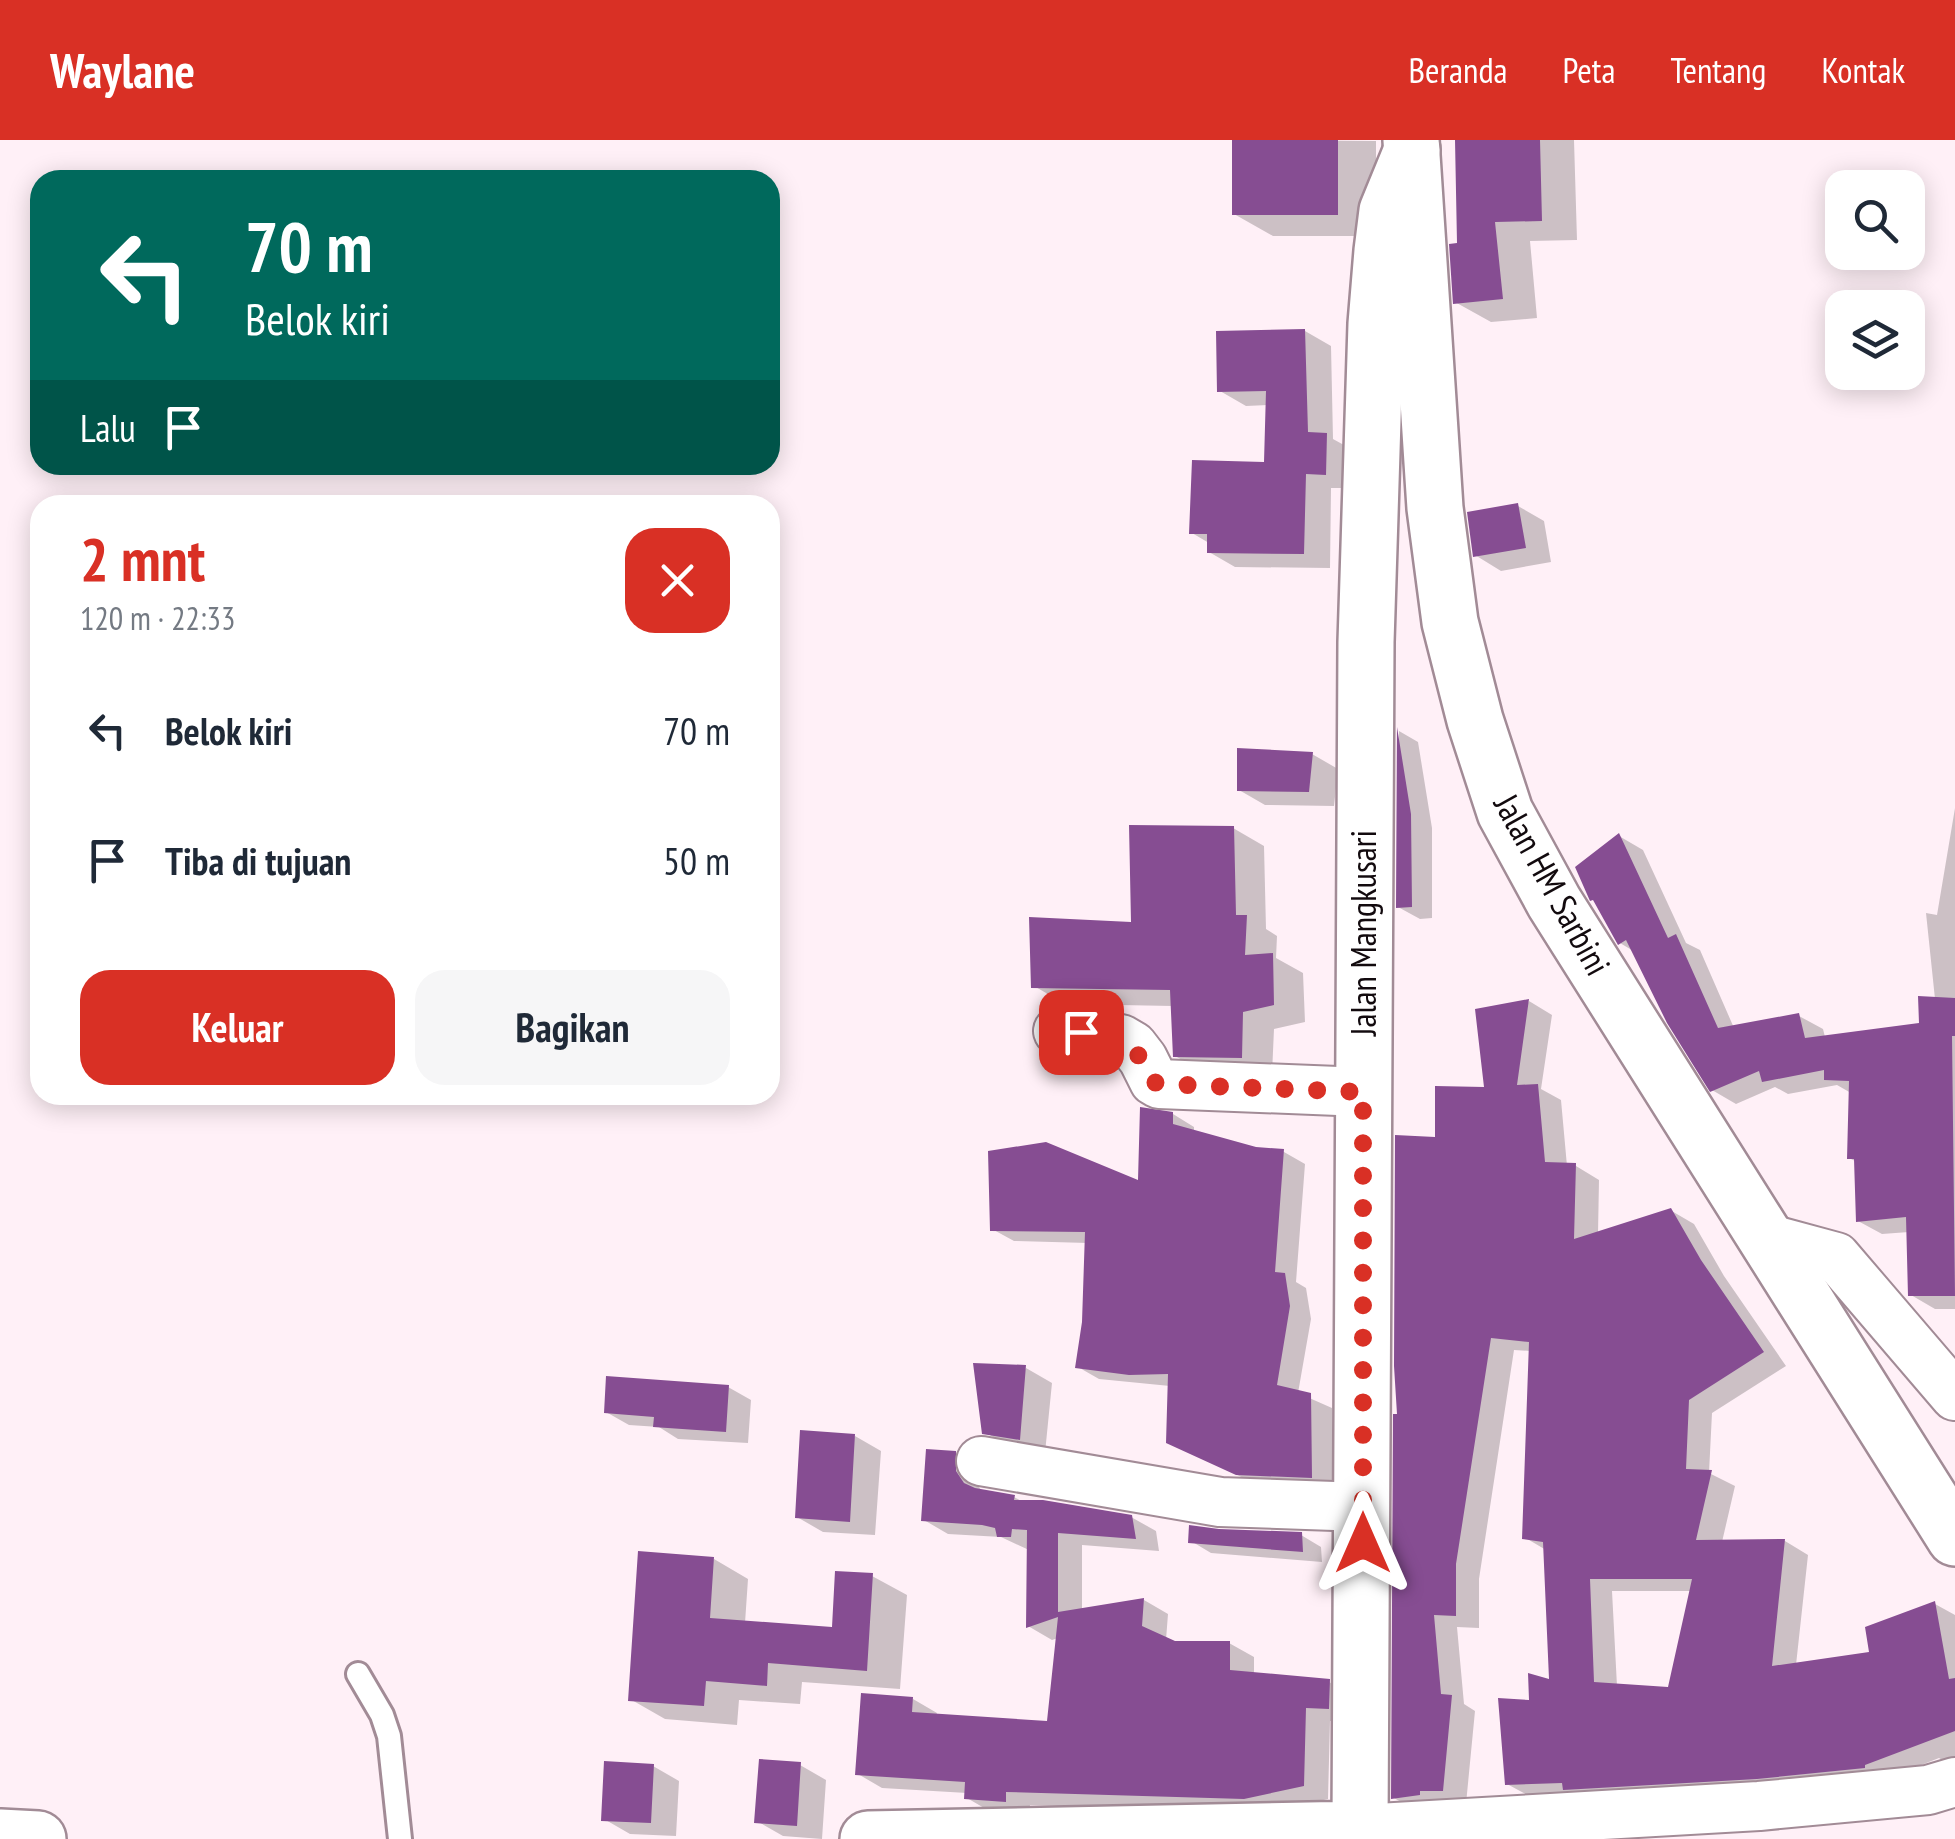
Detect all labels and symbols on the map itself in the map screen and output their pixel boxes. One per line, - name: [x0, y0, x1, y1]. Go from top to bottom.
- street label: Jalan HM Sarbini: [1484, 785, 1622, 983]
- street label: Jalan Mangkusari: [1340, 830, 1386, 1037]
- pin: [1039, 990, 1124, 1075]
- position arrow: [1311, 1491, 1415, 1595]

